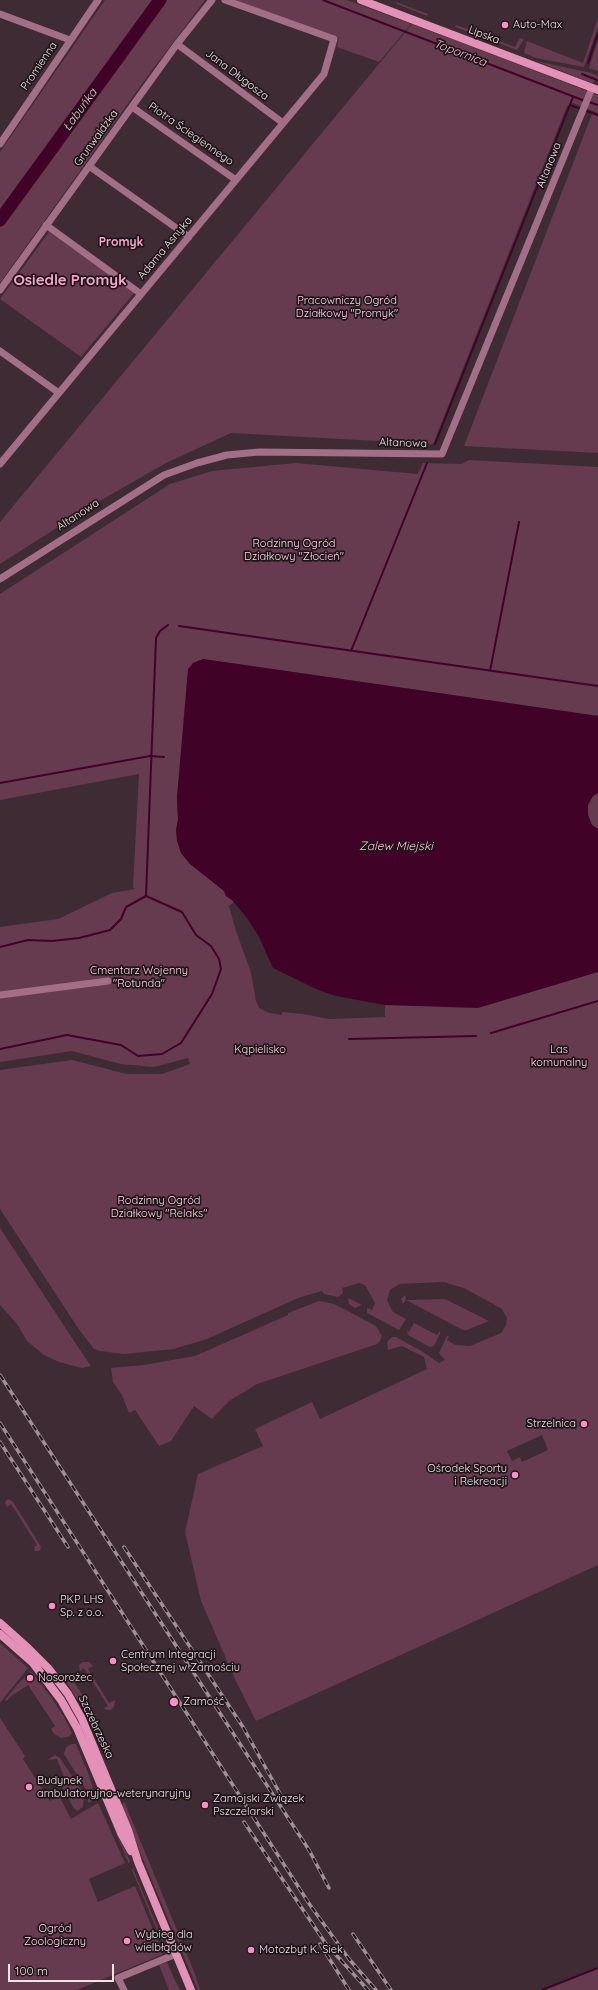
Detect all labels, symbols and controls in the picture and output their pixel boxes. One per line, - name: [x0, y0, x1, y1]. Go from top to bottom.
- place label: Auto-Max: [513, 18, 562, 32]
- marker: Auto-Max: [500, 20, 510, 30]
- street label: Lipska: [466, 23, 502, 47]
- water label: Topornica: [432, 36, 488, 70]
- street label: Promienna: [18, 39, 60, 93]
- street label: Jana Długosza: [203, 47, 271, 103]
- water label: Łabuńka: [60, 86, 100, 134]
- street label: Piotra Ściegiennego: [146, 100, 236, 168]
- street label: Grunwaldzka: [71, 107, 121, 169]
- street label: Altanowa: [534, 140, 564, 190]
- street label: Adama Asnyka: [135, 214, 195, 282]
- district label: Promyk: [99, 235, 143, 249]
- district label: Osiedle Promyk: [13, 271, 127, 289]
- park label: Pracowniczy Ogród Działkowy "Promyk": [296, 294, 398, 320]
- street label: Altanowa: [379, 436, 427, 450]
- street label: Altanowa: [54, 496, 102, 534]
- park label: Rodzinny Ogród Działkowy "Złocień": [244, 537, 344, 563]
- water label: Zalew Miejski: [359, 839, 433, 853]
- park label: Cmentarz Wojenny "Rotunda": [90, 964, 188, 990]
- park label: Kąpielisko: [234, 1043, 286, 1057]
- park label: Las komunalny: [531, 1043, 587, 1069]
- park label: Rodzinny Ogród Działkowy "Relaks": [111, 1194, 207, 1220]
- place label: Strzelnica: [527, 1417, 576, 1431]
- marker: Strzelnica: [579, 1419, 589, 1429]
- place label: Ośrodek Sportu i Rekreacji: [427, 1462, 507, 1488]
- marker: Ośrodek Sportu i Rekreacji: [510, 1470, 520, 1480]
- place label: PKP LHS Sp. z o.o.: [60, 1593, 103, 1619]
- marker: PKP LHS Sp. z o.o.: [47, 1601, 57, 1611]
- place label: Centrum Integracji Społecznej w Zamościu: [121, 1648, 240, 1674]
- marker: Centrum Integracji Społecznej w Zamościu: [108, 1656, 118, 1666]
- place label: Nosorożec: [38, 1671, 92, 1685]
- marker: Nosorożec: [25, 1673, 35, 1683]
- street label: Szczebrzeska: [76, 1693, 116, 1761]
- place label: Zamość: [183, 1695, 224, 1709]
- marker: Zamość: [168, 1696, 180, 1708]
- place label: Budynek ambulatoryjno-weterynaryjny: [37, 1774, 191, 1800]
- marker: Budynek ambulatoryjno-weterynaryjny: [24, 1782, 34, 1792]
- place label: Zamojski Związek Pszczelarski: [213, 1792, 304, 1818]
- marker: Zamojski Związek Pszczelarski: [200, 1800, 210, 1810]
- park label: Ogród Zoologiczny: [24, 1922, 86, 1948]
- place label: Wybieg dla wielbłądów: [135, 1928, 193, 1954]
- marker: Wybieg dla wielbłądów: [122, 1936, 132, 1946]
- place label: Motozbyt K. Siek: [259, 1943, 343, 1957]
- marker: Motozbyt K. Siek: [246, 1945, 256, 1955]
- scale bar: [10, 1956, 116, 1982]
- text: 100 m: [15, 1963, 48, 1978]

